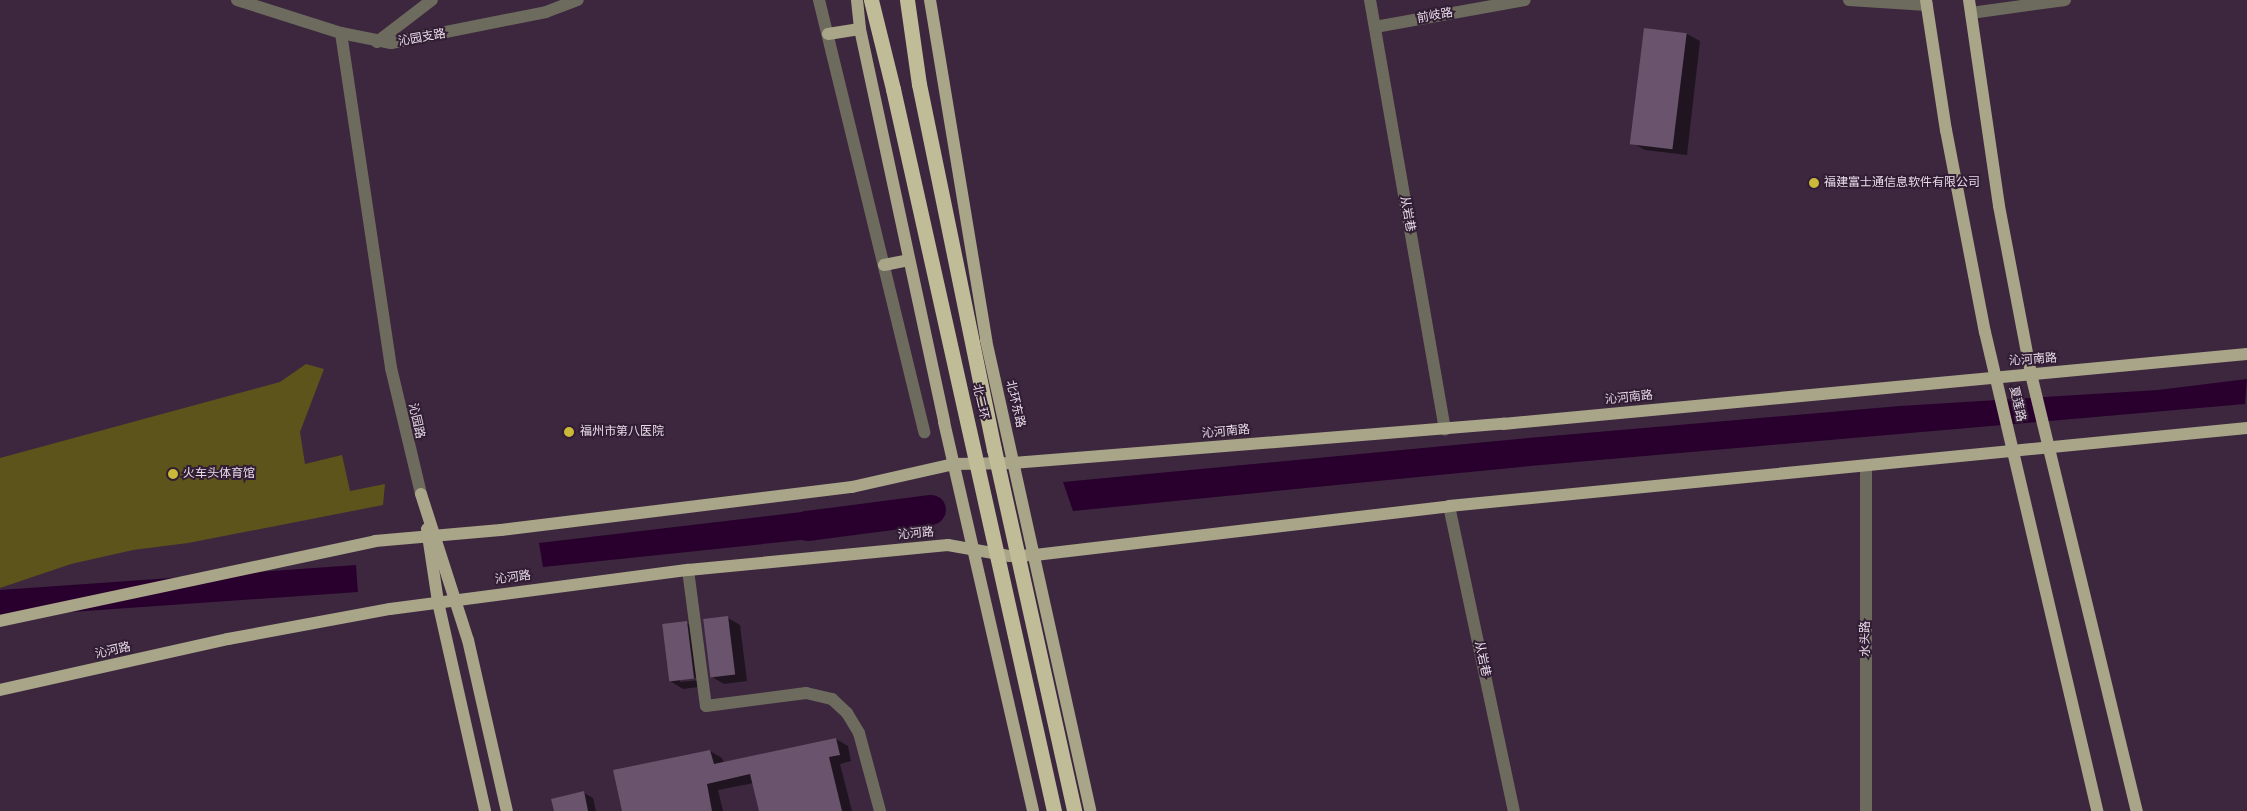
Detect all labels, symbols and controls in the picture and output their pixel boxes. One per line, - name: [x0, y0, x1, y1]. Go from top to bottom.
- street label: 前岐路: [1416, 6, 1454, 26]
- street label: 沁园支路: [397, 27, 447, 49]
- place label: 福建富士通信息软件有限公司: [1824, 176, 1980, 190]
- marker: 福建富士通信息软件有限公司: [1808, 177, 1820, 189]
- street label: 从岩巷: [1397, 195, 1417, 233]
- street label: 沁河南路: [2009, 351, 2057, 369]
- street label: 北环东路: [1003, 379, 1027, 429]
- street label: 北二环: [969, 383, 991, 421]
- street label: 夏莲路: [2006, 385, 2028, 423]
- street label: 沁河南路: [1604, 388, 1654, 408]
- street label: 沁园路: [405, 402, 427, 440]
- street label: 沁河南路: [1201, 423, 1251, 441]
- marker: 福州市第八医院: [562, 425, 576, 439]
- place label: 福州市第八医院: [580, 425, 664, 439]
- place label: 火车头体育馆: [183, 467, 255, 481]
- marker: 火车头体育馆: [167, 468, 179, 480]
- street label: 沁河路: [897, 525, 935, 543]
- street label: 沁河路: [494, 569, 532, 587]
- street label: 水头路: [1859, 621, 1873, 657]
- street label: 沁河路: [94, 640, 132, 662]
- street label: 从岩巷: [1471, 640, 1493, 678]

